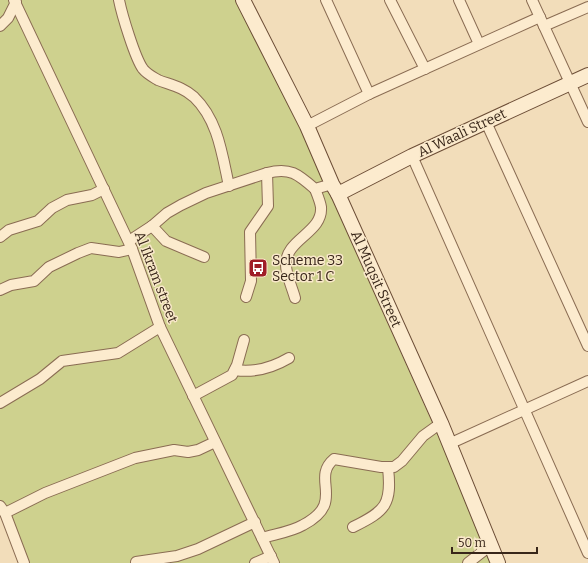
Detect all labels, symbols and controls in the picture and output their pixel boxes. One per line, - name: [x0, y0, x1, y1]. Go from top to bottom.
- street label: Al Waali Street: [415, 105, 509, 161]
- street label: Al Muqsit Street: [347, 228, 405, 330]
- street label: Al Ikram street: [131, 229, 181, 325]
- place label: Scheme 33 Sector 1 C: [272, 252, 343, 285]
- bus stop icon: Scheme 33 Sector 1 C: [247, 257, 269, 279]
- scale bar: [452, 529, 537, 555]
- text: 50 m: [458, 536, 487, 550]

